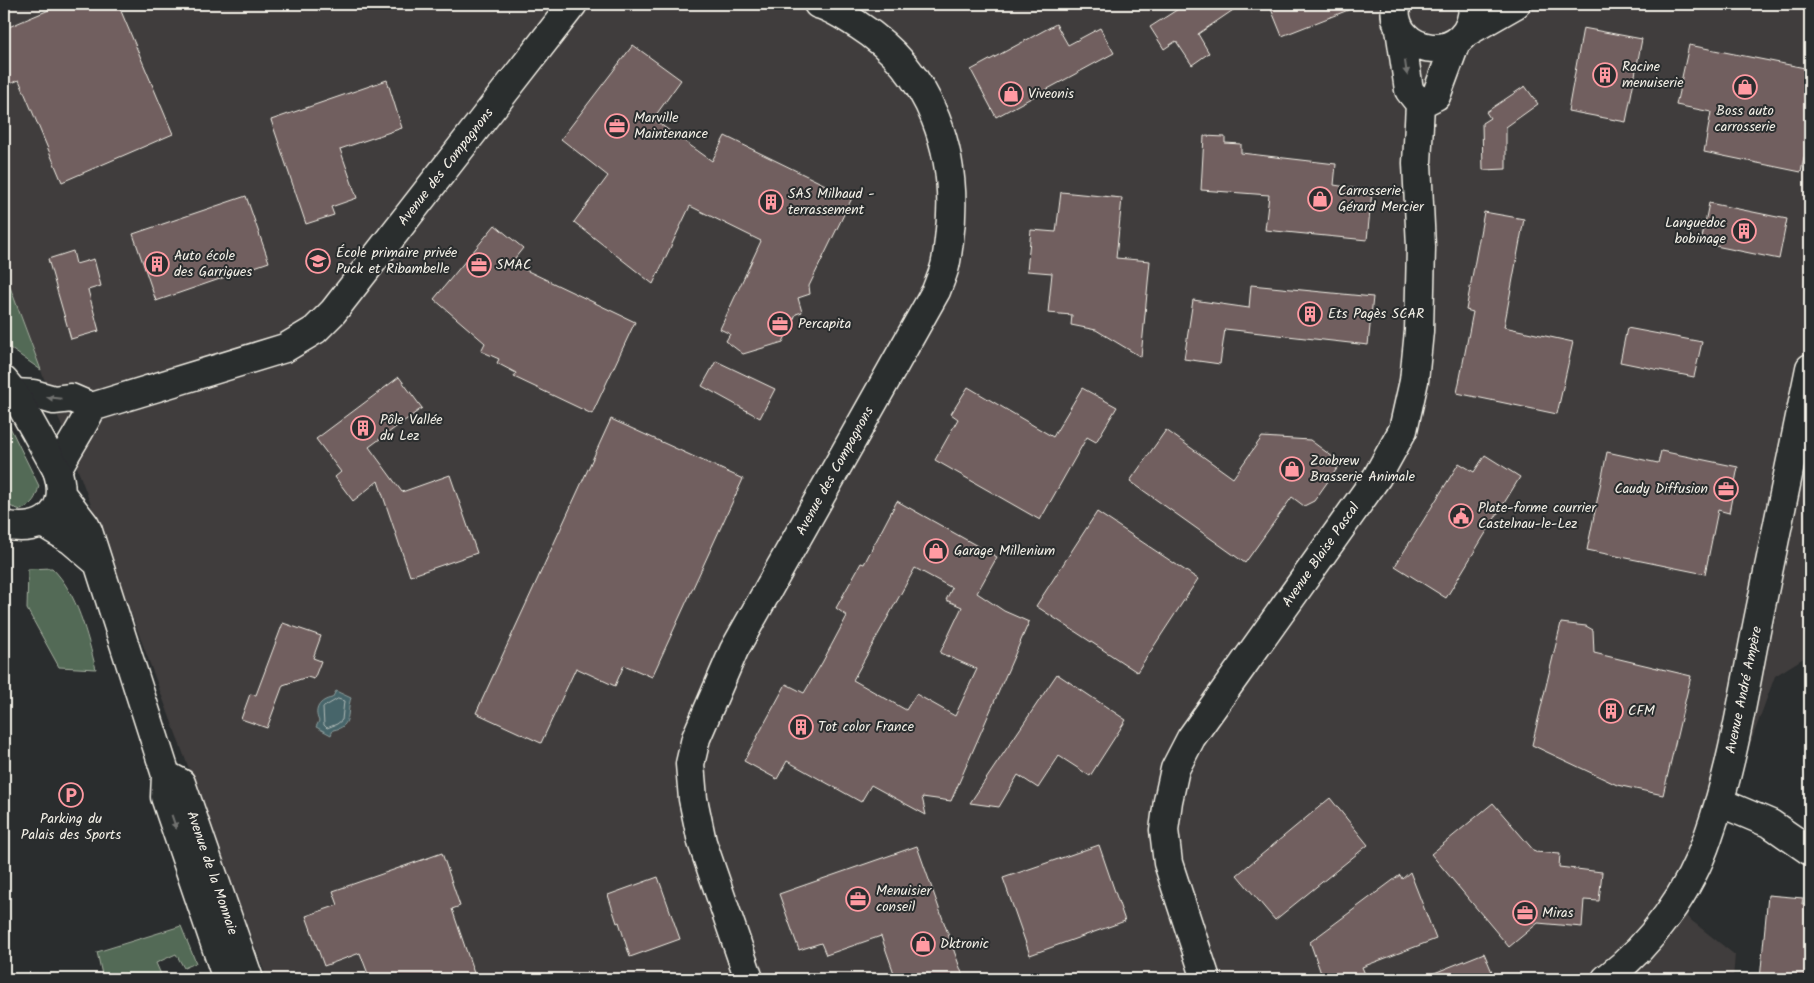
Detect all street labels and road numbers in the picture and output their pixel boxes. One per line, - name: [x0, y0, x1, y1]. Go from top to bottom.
- street label: Avenue des Compagnons: [393, 103, 499, 231]
- street label: Avenue des Compagnons: [790, 402, 880, 540]
- street label: Avenue Blaise Pascal: [1277, 498, 1366, 612]
- street label: Avenue André Ampère: [1720, 624, 1768, 756]
- street label: Avenue de la Monnaie: [180, 808, 244, 939]

